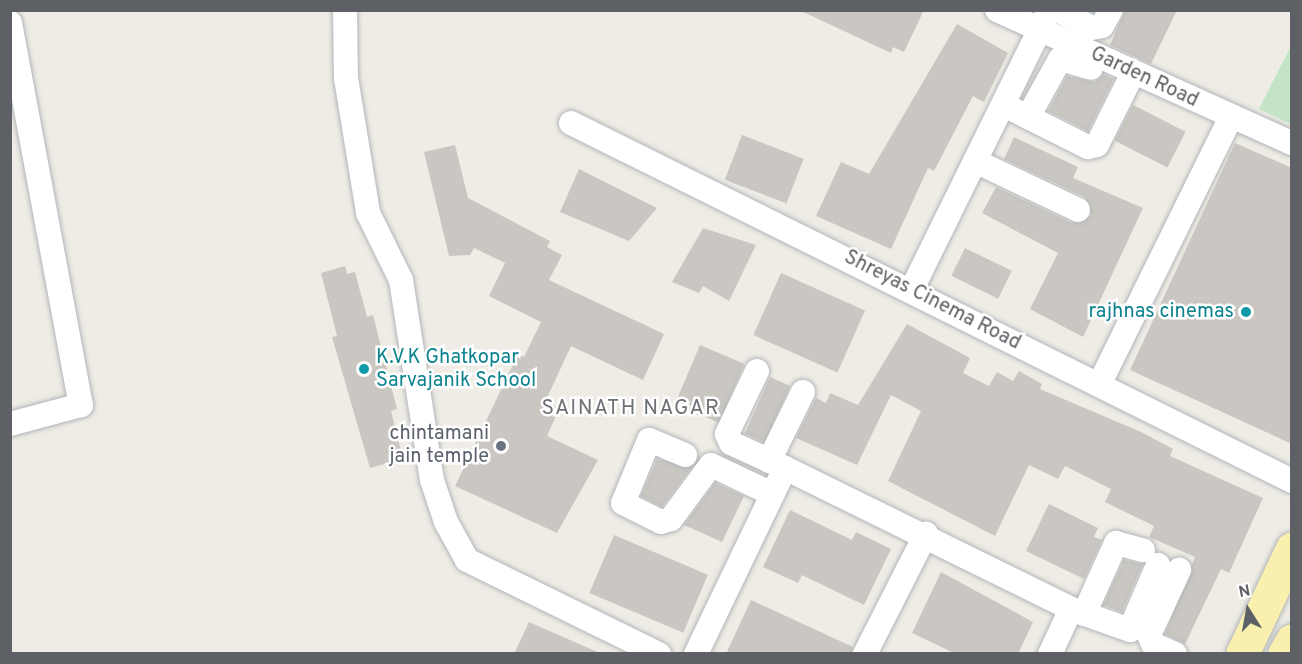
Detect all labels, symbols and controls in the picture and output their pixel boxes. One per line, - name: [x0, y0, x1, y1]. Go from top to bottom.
- street label: Garden Road: [1086, 43, 1202, 113]
- street label: Shreyas Cinema Road: [840, 246, 1024, 356]
- place label: rajhnas cinemas: [1088, 300, 1234, 324]
- marker: rajhnas cinemas: [1239, 305, 1253, 319]
- place label: K.V.K Ghatkopar Sarvajanik School: [376, 346, 536, 393]
- marker: K.V.K Ghatkopar Sarvajanik School: [357, 362, 371, 376]
- district label: SAINATH NAGAR: [542, 396, 720, 422]
- place label: chintamani jain temple: [389, 422, 489, 469]
- marker: chintamani jain temple: [494, 439, 508, 453]
- north arrow: [1218, 580, 1278, 640]
- text: N: [1237, 581, 1252, 603]

